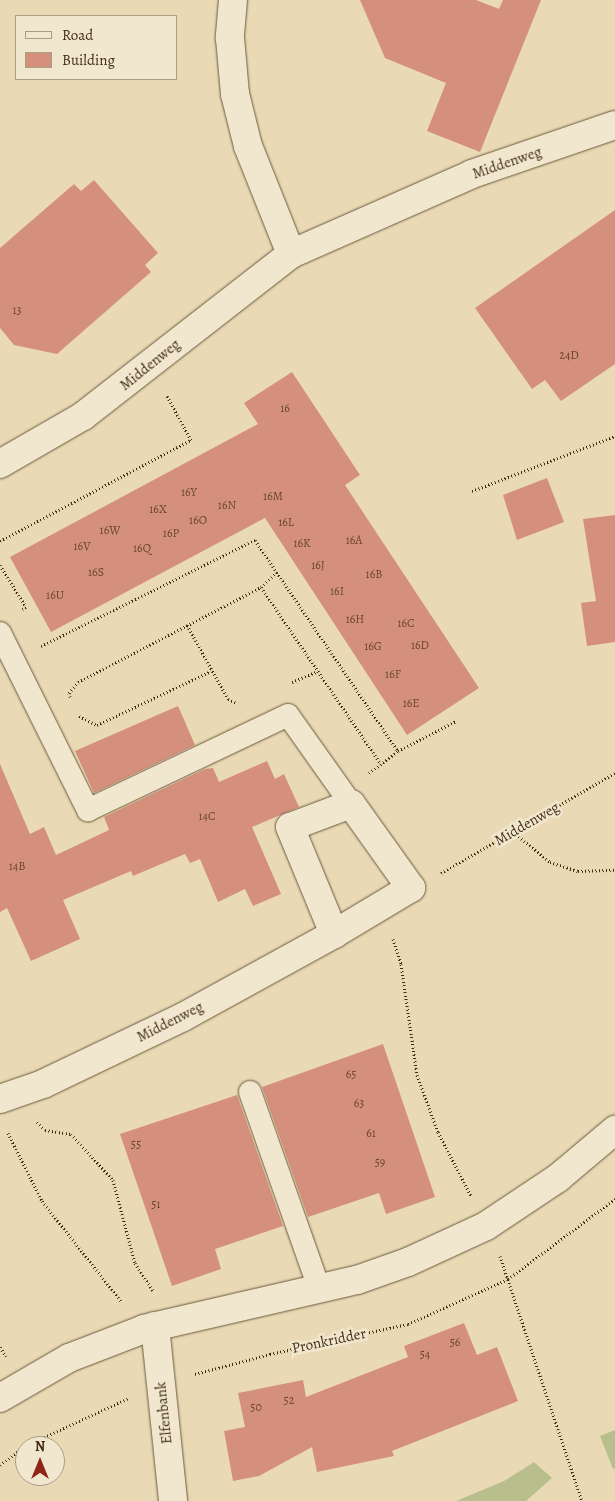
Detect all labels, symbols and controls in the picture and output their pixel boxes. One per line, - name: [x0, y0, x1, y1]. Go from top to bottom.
- legend: [15, 15, 178, 80]
- text: Road: [62, 25, 93, 45]
- text: Building: [62, 50, 115, 70]
- street label: Middenweg: [470, 143, 544, 183]
- house number: 13: [12, 304, 22, 318]
- street label: Middenweg: [116, 335, 184, 395]
- house number: 24D: [559, 349, 579, 363]
- house number: 16: [280, 402, 290, 416]
- house number: 16Y: [181, 486, 197, 500]
- house number: 16M: [263, 490, 283, 504]
- house number: 16N: [218, 499, 236, 513]
- house number: 16X: [149, 503, 167, 517]
- house number: 16O: [189, 514, 207, 528]
- house number: 16L: [278, 516, 294, 530]
- house number: 16W: [100, 524, 120, 538]
- house number: 16P: [163, 527, 179, 541]
- house number: 16A: [346, 534, 362, 548]
- house number: 16K: [293, 537, 311, 551]
- house number: 16V: [74, 540, 90, 554]
- house number: 16Q: [133, 542, 151, 556]
- house number: 16J: [311, 559, 325, 573]
- house number: 16S: [88, 566, 104, 580]
- house number: 16B: [366, 568, 382, 582]
- house number: 16I: [330, 585, 344, 599]
- house number: 16U: [46, 589, 64, 603]
- house number: 16H: [346, 613, 364, 627]
- house number: 16C: [397, 617, 415, 631]
- house number: 16D: [411, 639, 429, 653]
- house number: 16G: [364, 640, 382, 654]
- house number: 16F: [385, 668, 401, 682]
- house number: 16E: [403, 697, 419, 711]
- street label: Middenweg: [491, 798, 563, 850]
- house number: 14C: [198, 810, 216, 824]
- house number: 14B: [9, 860, 25, 874]
- street label: Middenweg: [134, 998, 206, 1046]
- house number: 65: [346, 1068, 356, 1082]
- house number: 63: [354, 1097, 364, 1111]
- house number: 61: [366, 1127, 376, 1141]
- house number: 55: [131, 1138, 141, 1152]
- house number: 59: [375, 1156, 385, 1170]
- house number: 51: [151, 1198, 161, 1212]
- street label: Pronkridder: [290, 1324, 368, 1358]
- house number: 56: [450, 1336, 460, 1350]
- house number: 54: [420, 1348, 430, 1362]
- street label: Elfenbank: [152, 1381, 176, 1445]
- house number: 52: [284, 1394, 294, 1408]
- house number: 50: [250, 1401, 262, 1415]
- north arrow: [15, 1436, 65, 1486]
- text: N: [35, 1437, 45, 1456]

